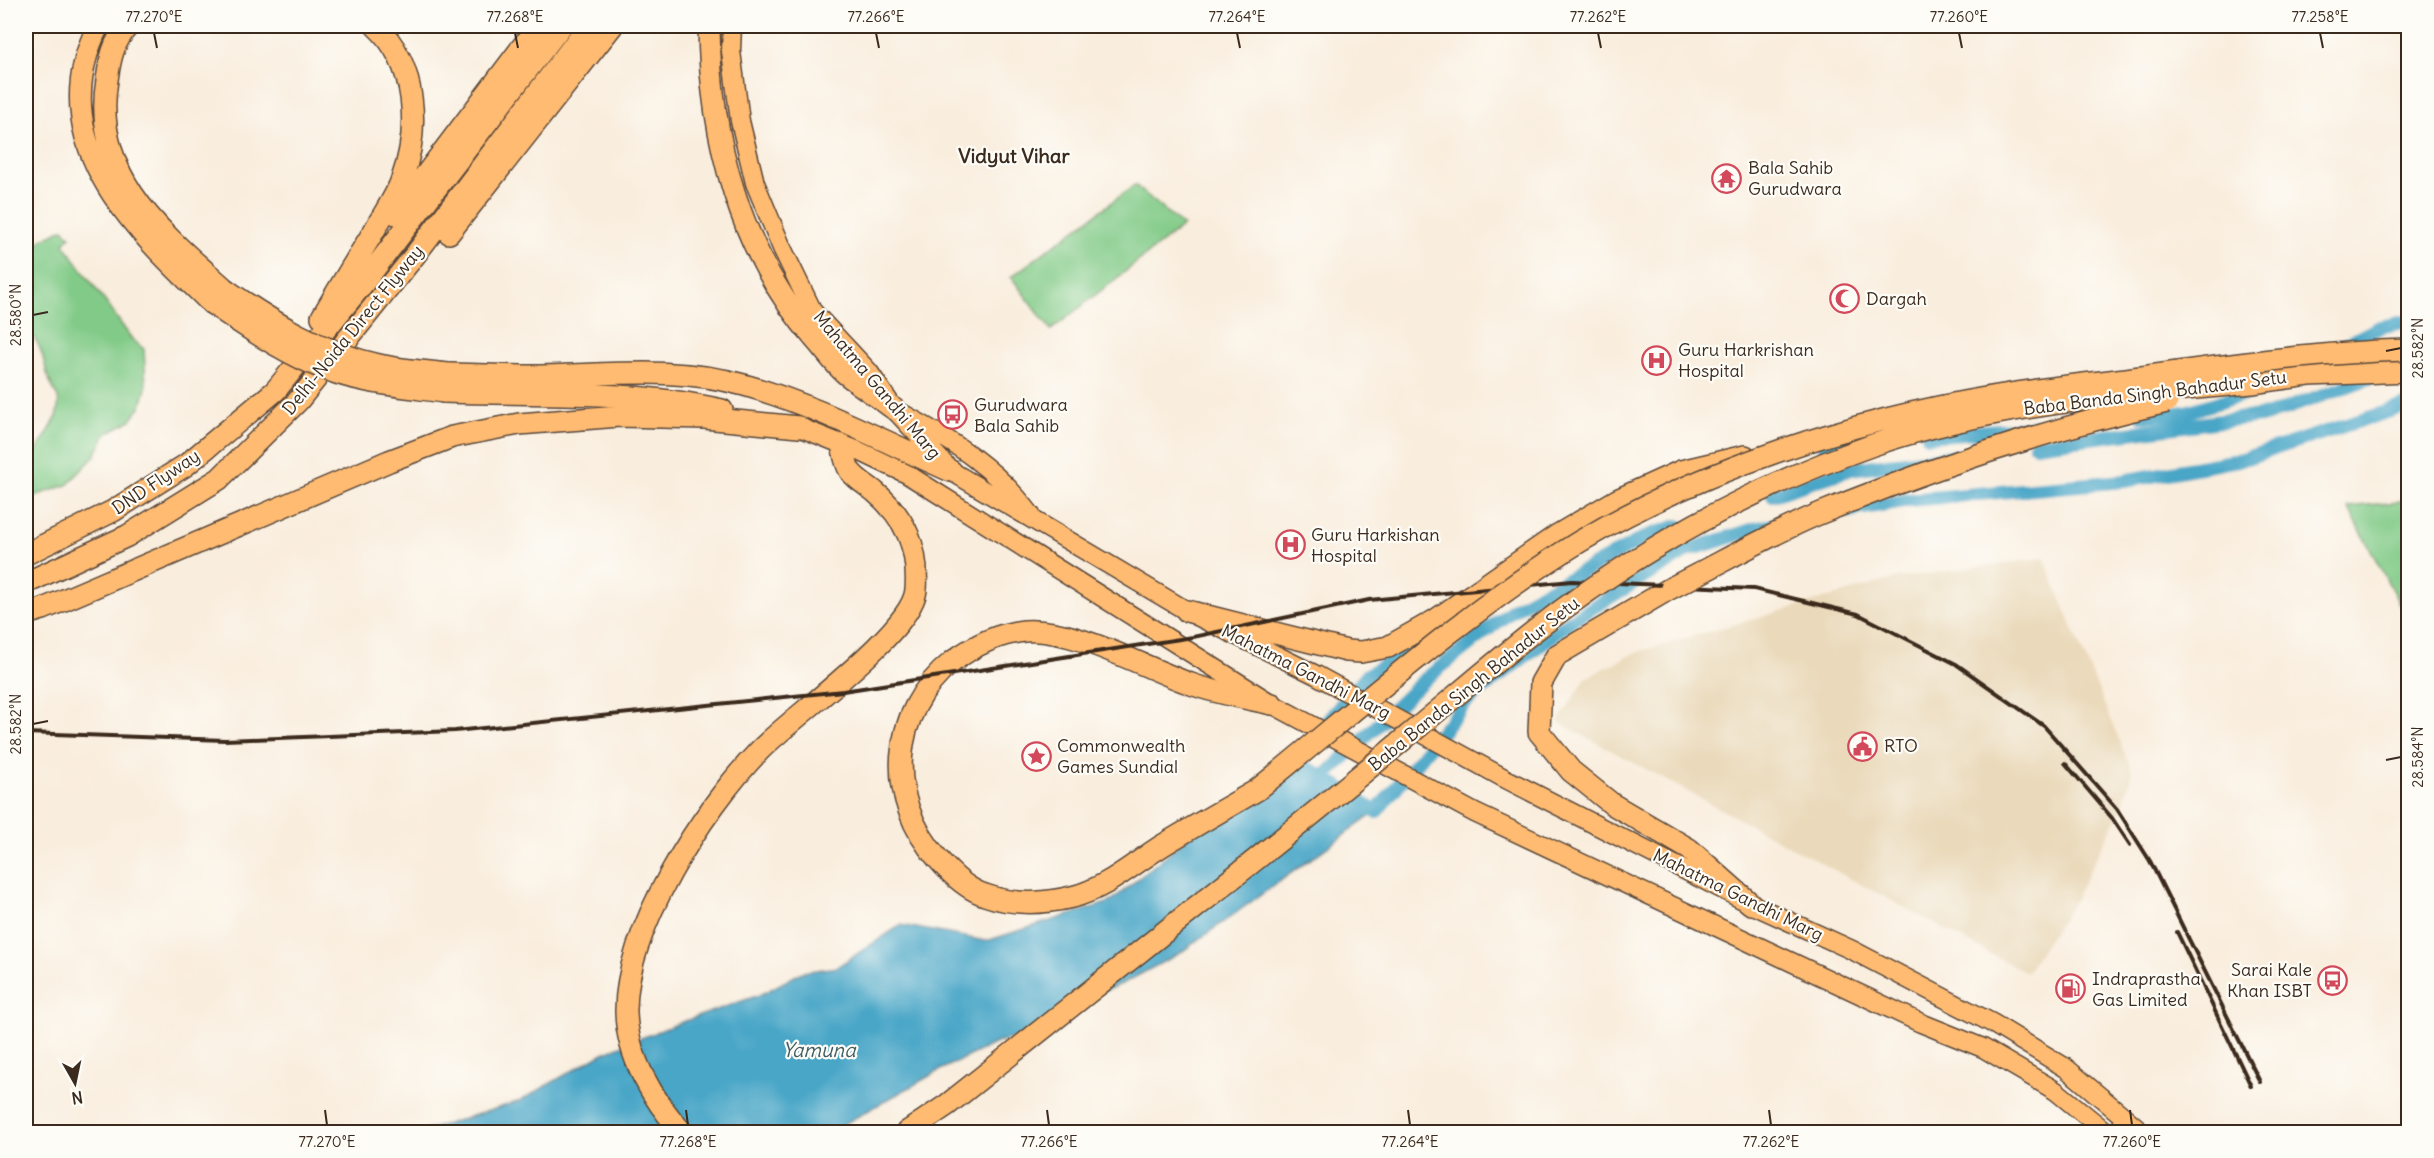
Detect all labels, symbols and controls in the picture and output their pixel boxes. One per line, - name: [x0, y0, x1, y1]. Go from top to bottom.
- text: 77.270°E: [125, 7, 183, 26]
- text: 77.268°E: [486, 7, 544, 26]
- text: 77.266°E: [847, 7, 905, 26]
- text: 77.264°E: [1208, 7, 1266, 26]
- text: 77.262°E: [1570, 7, 1627, 26]
- text: 77.260°E: [1930, 7, 1988, 26]
- text: 77.258°E: [2291, 7, 2349, 26]
- district label: Vidyut Vihar: [958, 143, 1071, 168]
- place label: Bala Sahib Gurudwara: [1748, 156, 1842, 200]
- temple icon: Bala Sahib Gurudwara: [1711, 162, 1743, 194]
- street label: Delhi-Noida Direct Flyway: [277, 240, 428, 419]
- mosque icon: Dargah: [1829, 283, 1861, 315]
- text: 28.580°N: [6, 284, 25, 346]
- place label: Dargah: [1866, 287, 1927, 310]
- street label: Mahatma Gandhi Marg: [809, 306, 946, 464]
- text: 28.582°N: [2408, 318, 2427, 378]
- place label: Guru Harkrishan Hospital: [1678, 338, 1814, 382]
- hospital icon: Guru Harkrishan Hospital: [1641, 344, 1673, 376]
- street label: Baba Banda Singh Bahadur Setu: [2022, 365, 2288, 420]
- place label: Gurudwara Bala Sahib: [974, 393, 1068, 437]
- bus stop icon: Gurudwara Bala Sahib: [937, 399, 969, 431]
- street label: DND Flyway: [107, 444, 204, 519]
- place label: Guru Harkishan Hospital: [1311, 523, 1440, 567]
- hospital icon: Guru Harkishan Hospital: [1274, 529, 1306, 561]
- street label: Baba Banda Singh Bahadur Setu: [1363, 591, 1584, 776]
- street label: Mahatma Gandhi Marg: [1218, 619, 1395, 724]
- text: 28.582°N: [6, 694, 25, 754]
- text: 28.584°N: [2408, 726, 2427, 788]
- public building icon: RTO: [1847, 730, 1879, 762]
- place label: Commonwealth Games Sundial: [1057, 734, 1185, 778]
- place label: RTO: [1884, 734, 1918, 757]
- place icon: Commonwealth Games Sundial: [1020, 740, 1052, 772]
- street label: Mahatma Gandhi Marg: [1649, 843, 1827, 946]
- place label: Sarai Kale Khan ISBT: [2227, 958, 2312, 1002]
- bus stop icon: Sarai Kale Khan ISBT: [2317, 964, 2349, 996]
- place label: Indraprastha Gas Limited: [2092, 967, 2201, 1011]
- fuel station icon: Indraprastha Gas Limited: [2055, 973, 2087, 1005]
- water label: Yamuna: [782, 1037, 857, 1062]
- north arrow: [45, 1053, 105, 1113]
- text: N: [70, 1087, 84, 1109]
- text: 77.270°E: [298, 1132, 356, 1151]
- text: 77.268°E: [659, 1132, 717, 1151]
- text: 77.266°E: [1020, 1132, 1078, 1151]
- text: 77.264°E: [1381, 1132, 1439, 1151]
- text: 77.262°E: [1743, 1132, 1800, 1151]
- text: 77.260°E: [2103, 1132, 2161, 1151]

